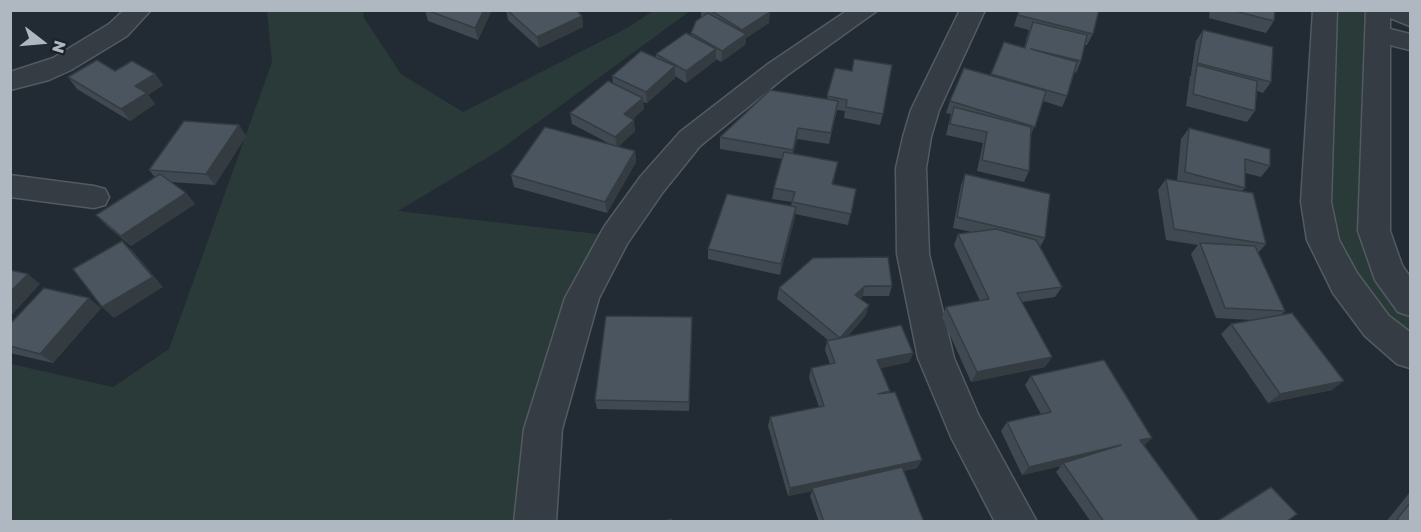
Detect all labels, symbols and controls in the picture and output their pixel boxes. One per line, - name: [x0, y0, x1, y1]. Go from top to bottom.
- north arrow: [12, 12, 72, 72]
- text: N: [48, 38, 71, 56]

